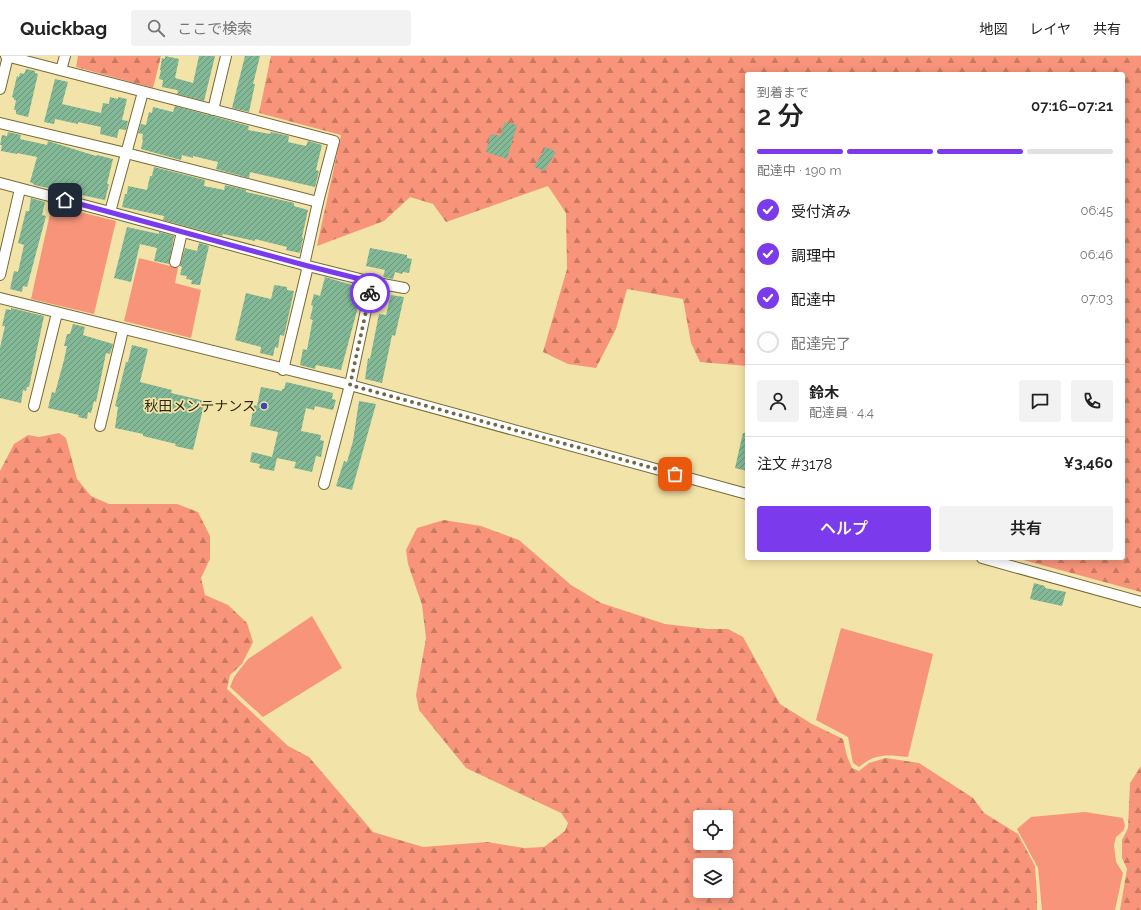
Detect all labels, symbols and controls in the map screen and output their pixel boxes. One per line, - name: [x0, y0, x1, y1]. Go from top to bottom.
- search box: [131, 10, 411, 46]
- text: Quickbag: [20, 17, 107, 39]
- icon: search: [145, 17, 167, 39]
- text: ここで検索: [177, 20, 252, 38]
- text: 地図: [979, 21, 1007, 37]
- text: レイヤ: [1029, 21, 1071, 37]
- text: 共有: [1093, 21, 1121, 37]
- text: 到着まで: [757, 85, 809, 100]
- text: 07:16–07:21: [1031, 97, 1113, 115]
- text: 2 分: [757, 101, 804, 131]
- text: 配達中 · 190 m: [757, 163, 842, 178]
- pin: [48, 183, 82, 217]
- icon: home: [54, 189, 76, 211]
- icon: check: [757, 199, 779, 221]
- text: 受付済み: [791, 203, 851, 221]
- text: 06:45: [1081, 203, 1113, 218]
- icon: check: [757, 243, 779, 265]
- text: 調理中: [791, 247, 836, 265]
- text: 06:46: [1080, 247, 1113, 262]
- courier: [350, 273, 390, 313]
- icon: bike: [359, 282, 381, 304]
- icon: check: [757, 287, 779, 309]
- text: 配達中: [791, 291, 836, 309]
- text: 07:03: [1081, 291, 1113, 306]
- text: 配達完了: [791, 335, 851, 353]
- button: person: [757, 380, 799, 422]
- button: chat: [1019, 380, 1061, 422]
- button: phone: [1071, 380, 1113, 422]
- text: 鈴木: [809, 384, 839, 402]
- place label: 秋田メンテナンス: [144, 398, 256, 414]
- marker: 秋田メンテナンス: [259, 401, 269, 411]
- text: 配達員 · 4.4: [809, 405, 874, 420]
- text: ¥3,460: [1064, 454, 1113, 472]
- text: 注文 #3178: [757, 455, 832, 473]
- pin: [658, 457, 692, 491]
- icon: bag: [664, 463, 686, 485]
- button: ヘルプ: [757, 506, 931, 552]
- button: 共有: [939, 506, 1113, 552]
- map controls: [693, 810, 733, 898]
- button: locate: [693, 810, 733, 850]
- button: layers: [693, 858, 733, 898]

